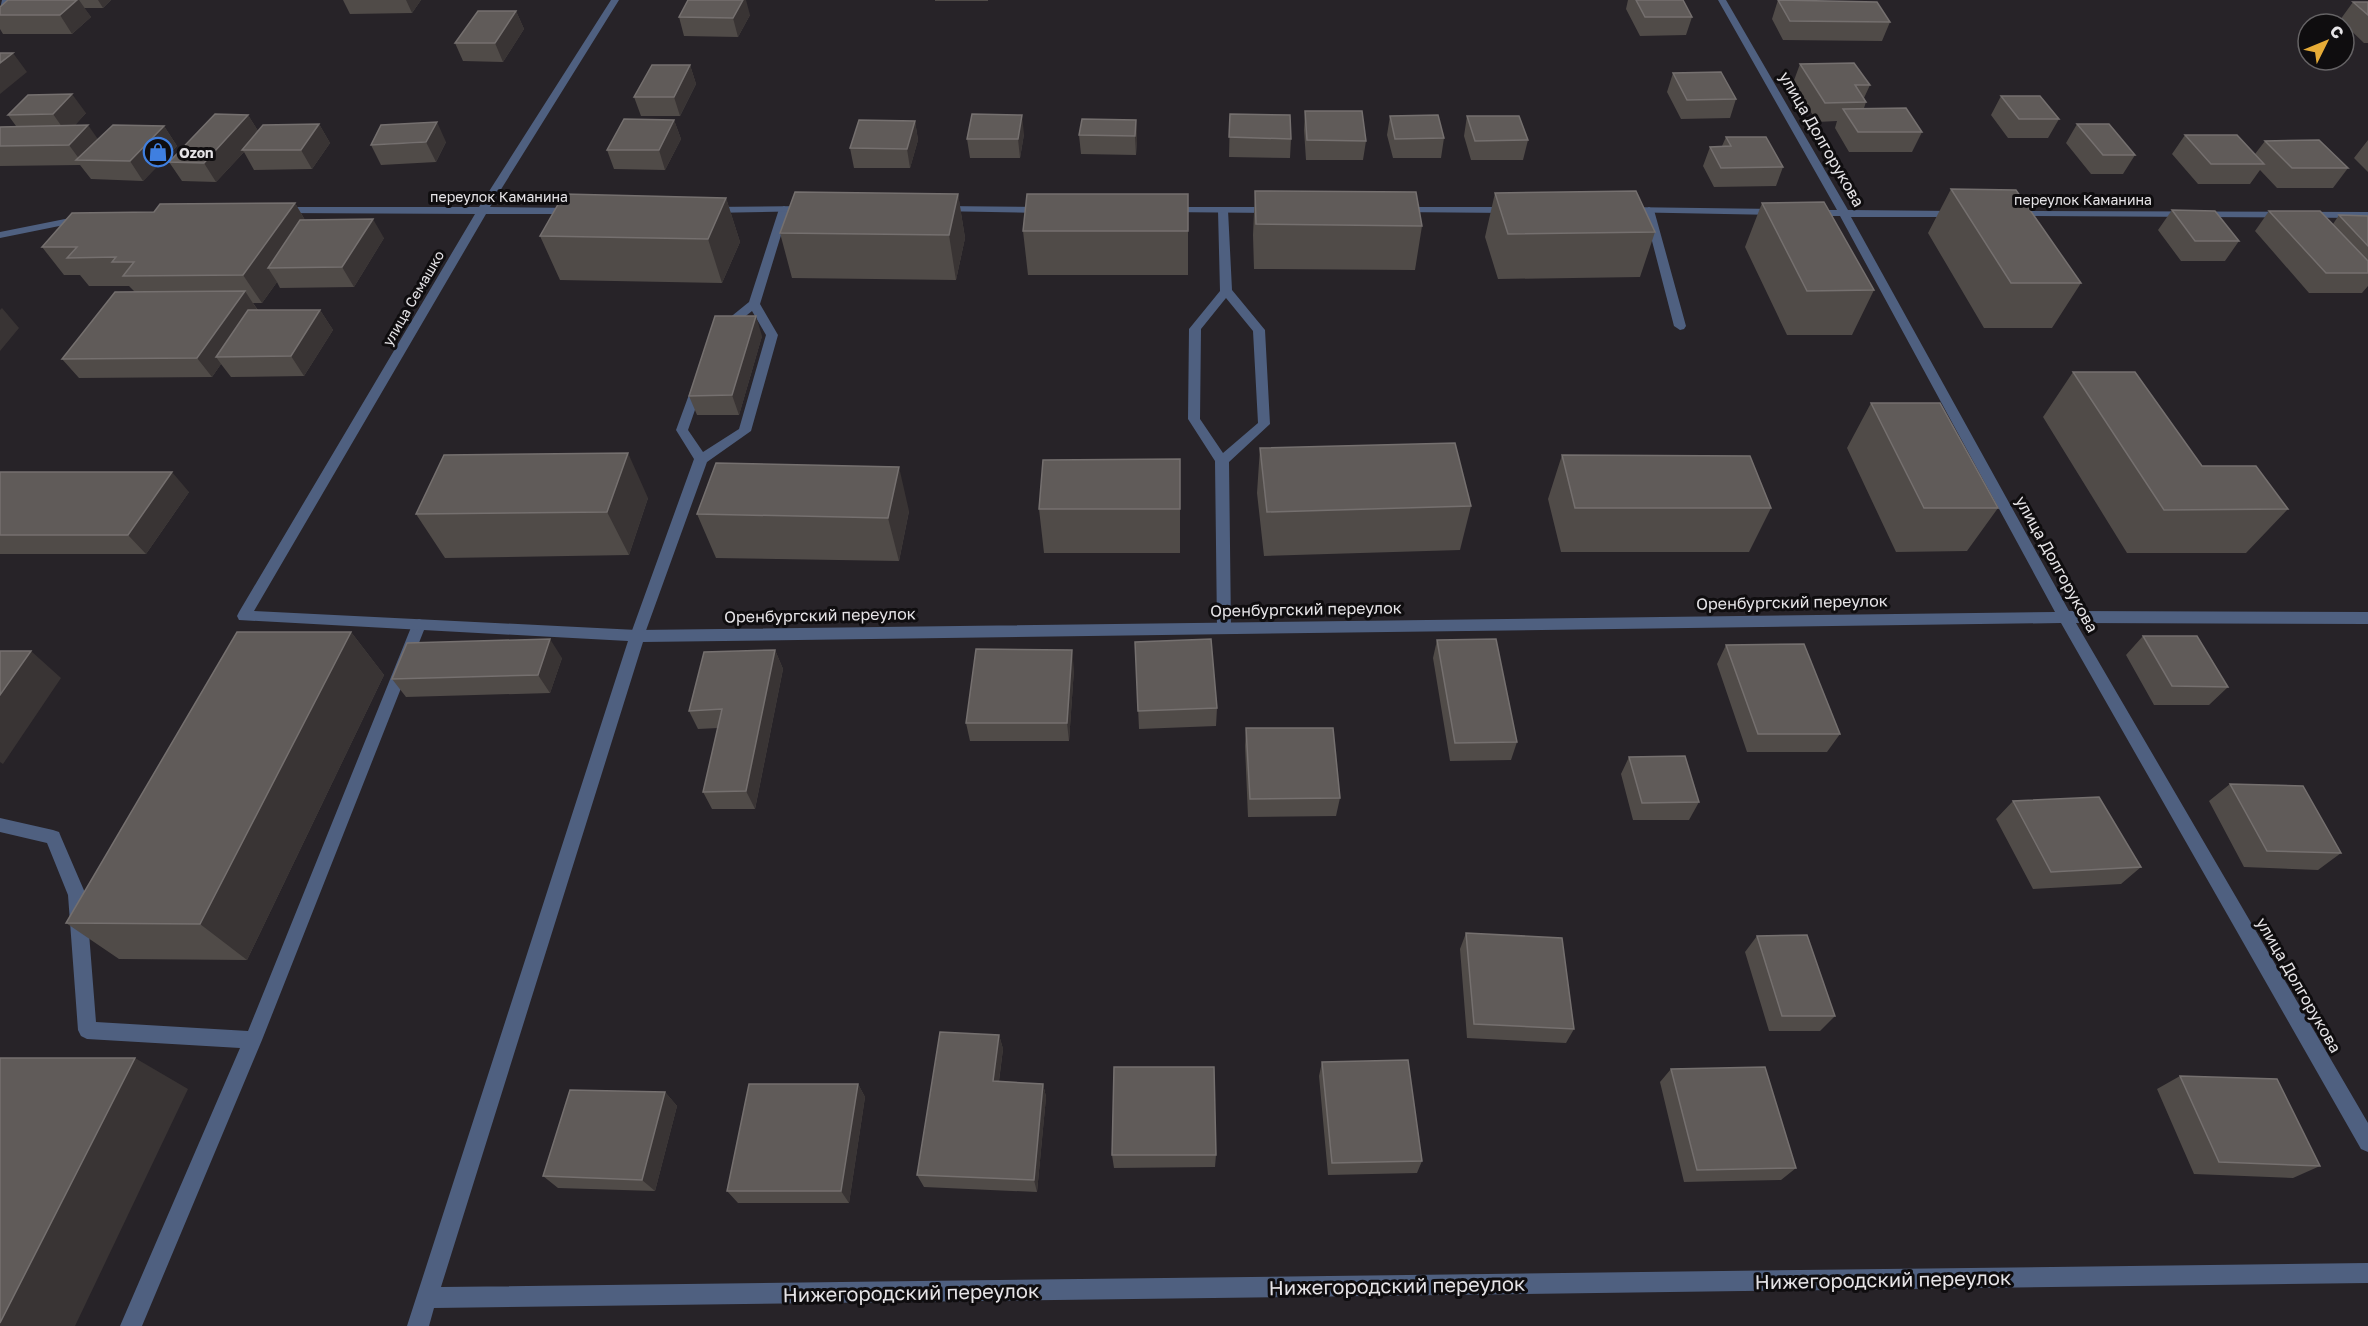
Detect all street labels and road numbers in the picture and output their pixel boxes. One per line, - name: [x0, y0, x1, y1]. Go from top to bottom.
- street label: улица Долгорукова: [1775, 68, 1869, 210]
- street label: переулок Каманина: [430, 188, 568, 205]
- street label: переулок Каманина: [2014, 191, 2152, 208]
- street label: улица Семашко: [379, 247, 447, 349]
- street label: улица Долгорукова: [2011, 492, 2103, 636]
- street label: Оренбургский переулок: [1696, 590, 1888, 614]
- street label: Оренбургский переулок: [1210, 597, 1402, 621]
- street label: Оренбургский переулок: [724, 603, 916, 627]
- street label: улица Долгорукова: [2252, 914, 2346, 1056]
- street label: Нижегородский переулок: [1754, 1265, 2012, 1293]
- street label: Нижегородский переулок: [1268, 1271, 1526, 1299]
- street label: Нижегородский переулок: [782, 1278, 1040, 1306]

